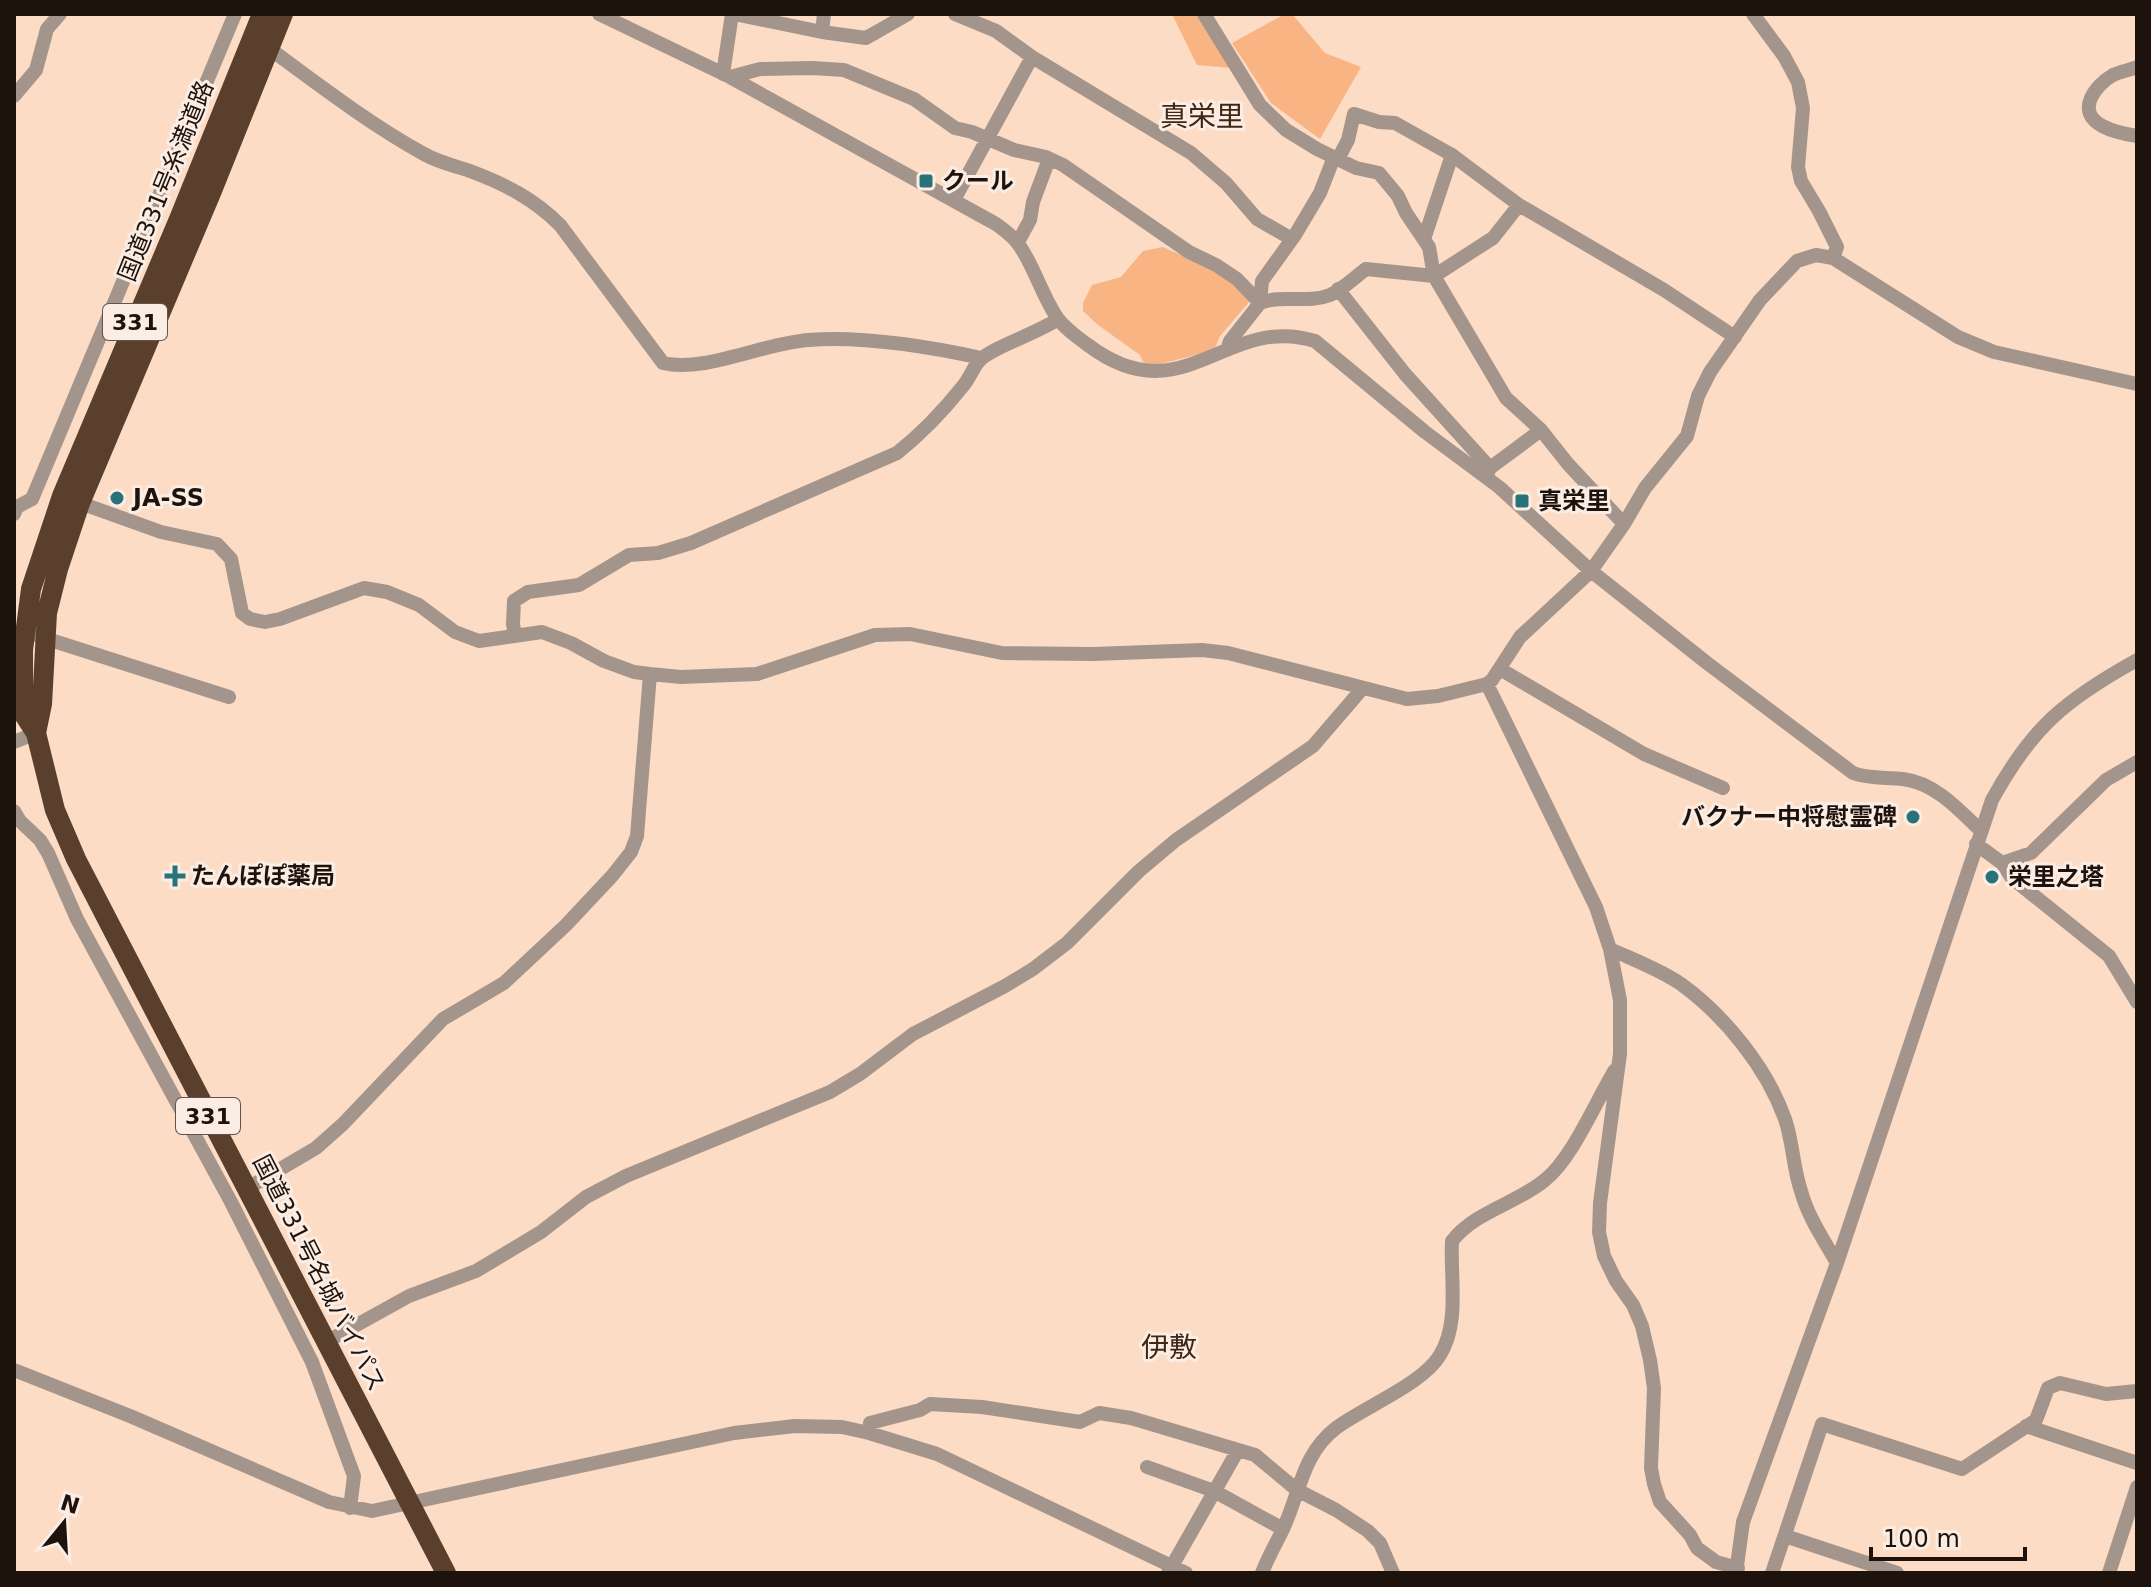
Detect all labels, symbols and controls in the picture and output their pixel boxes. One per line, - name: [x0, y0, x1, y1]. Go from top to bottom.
- street label: 国道331号糸満道路: [113, 77, 219, 285]
- district label: 真栄里: [1160, 100, 1244, 133]
- place label: クール: [942, 167, 1014, 195]
- marker: クール: [917, 172, 935, 190]
- road number: 331: [103, 304, 167, 340]
- place label: JA-SS: [131, 484, 204, 512]
- place label: 真栄里: [1538, 487, 1610, 515]
- marker: JA-SS: [108, 489, 126, 507]
- marker: 真栄里: [1513, 492, 1531, 510]
- place label: バクナー中将慰霊碑: [1681, 803, 1897, 831]
- marker: バクナー中将慰霊碑: [1904, 808, 1922, 826]
- place label: たんぽぽ薬局: [191, 862, 335, 890]
- place label: 栄里之塔: [2008, 863, 2104, 891]
- marker: たんぽぽ薬局: [166, 867, 184, 885]
- marker: 栄里之塔: [1983, 868, 2001, 886]
- road number: 331: [176, 1098, 240, 1134]
- street label: 国道331号名城バイパス: [247, 1150, 391, 1396]
- district label: 伊敷: [1141, 1331, 1197, 1364]
- north arrow: [24, 1483, 104, 1563]
- text: N: [57, 1490, 83, 1519]
- scale bar: [1871, 1511, 2025, 1561]
- text: 100 m: [1883, 1525, 1960, 1553]

